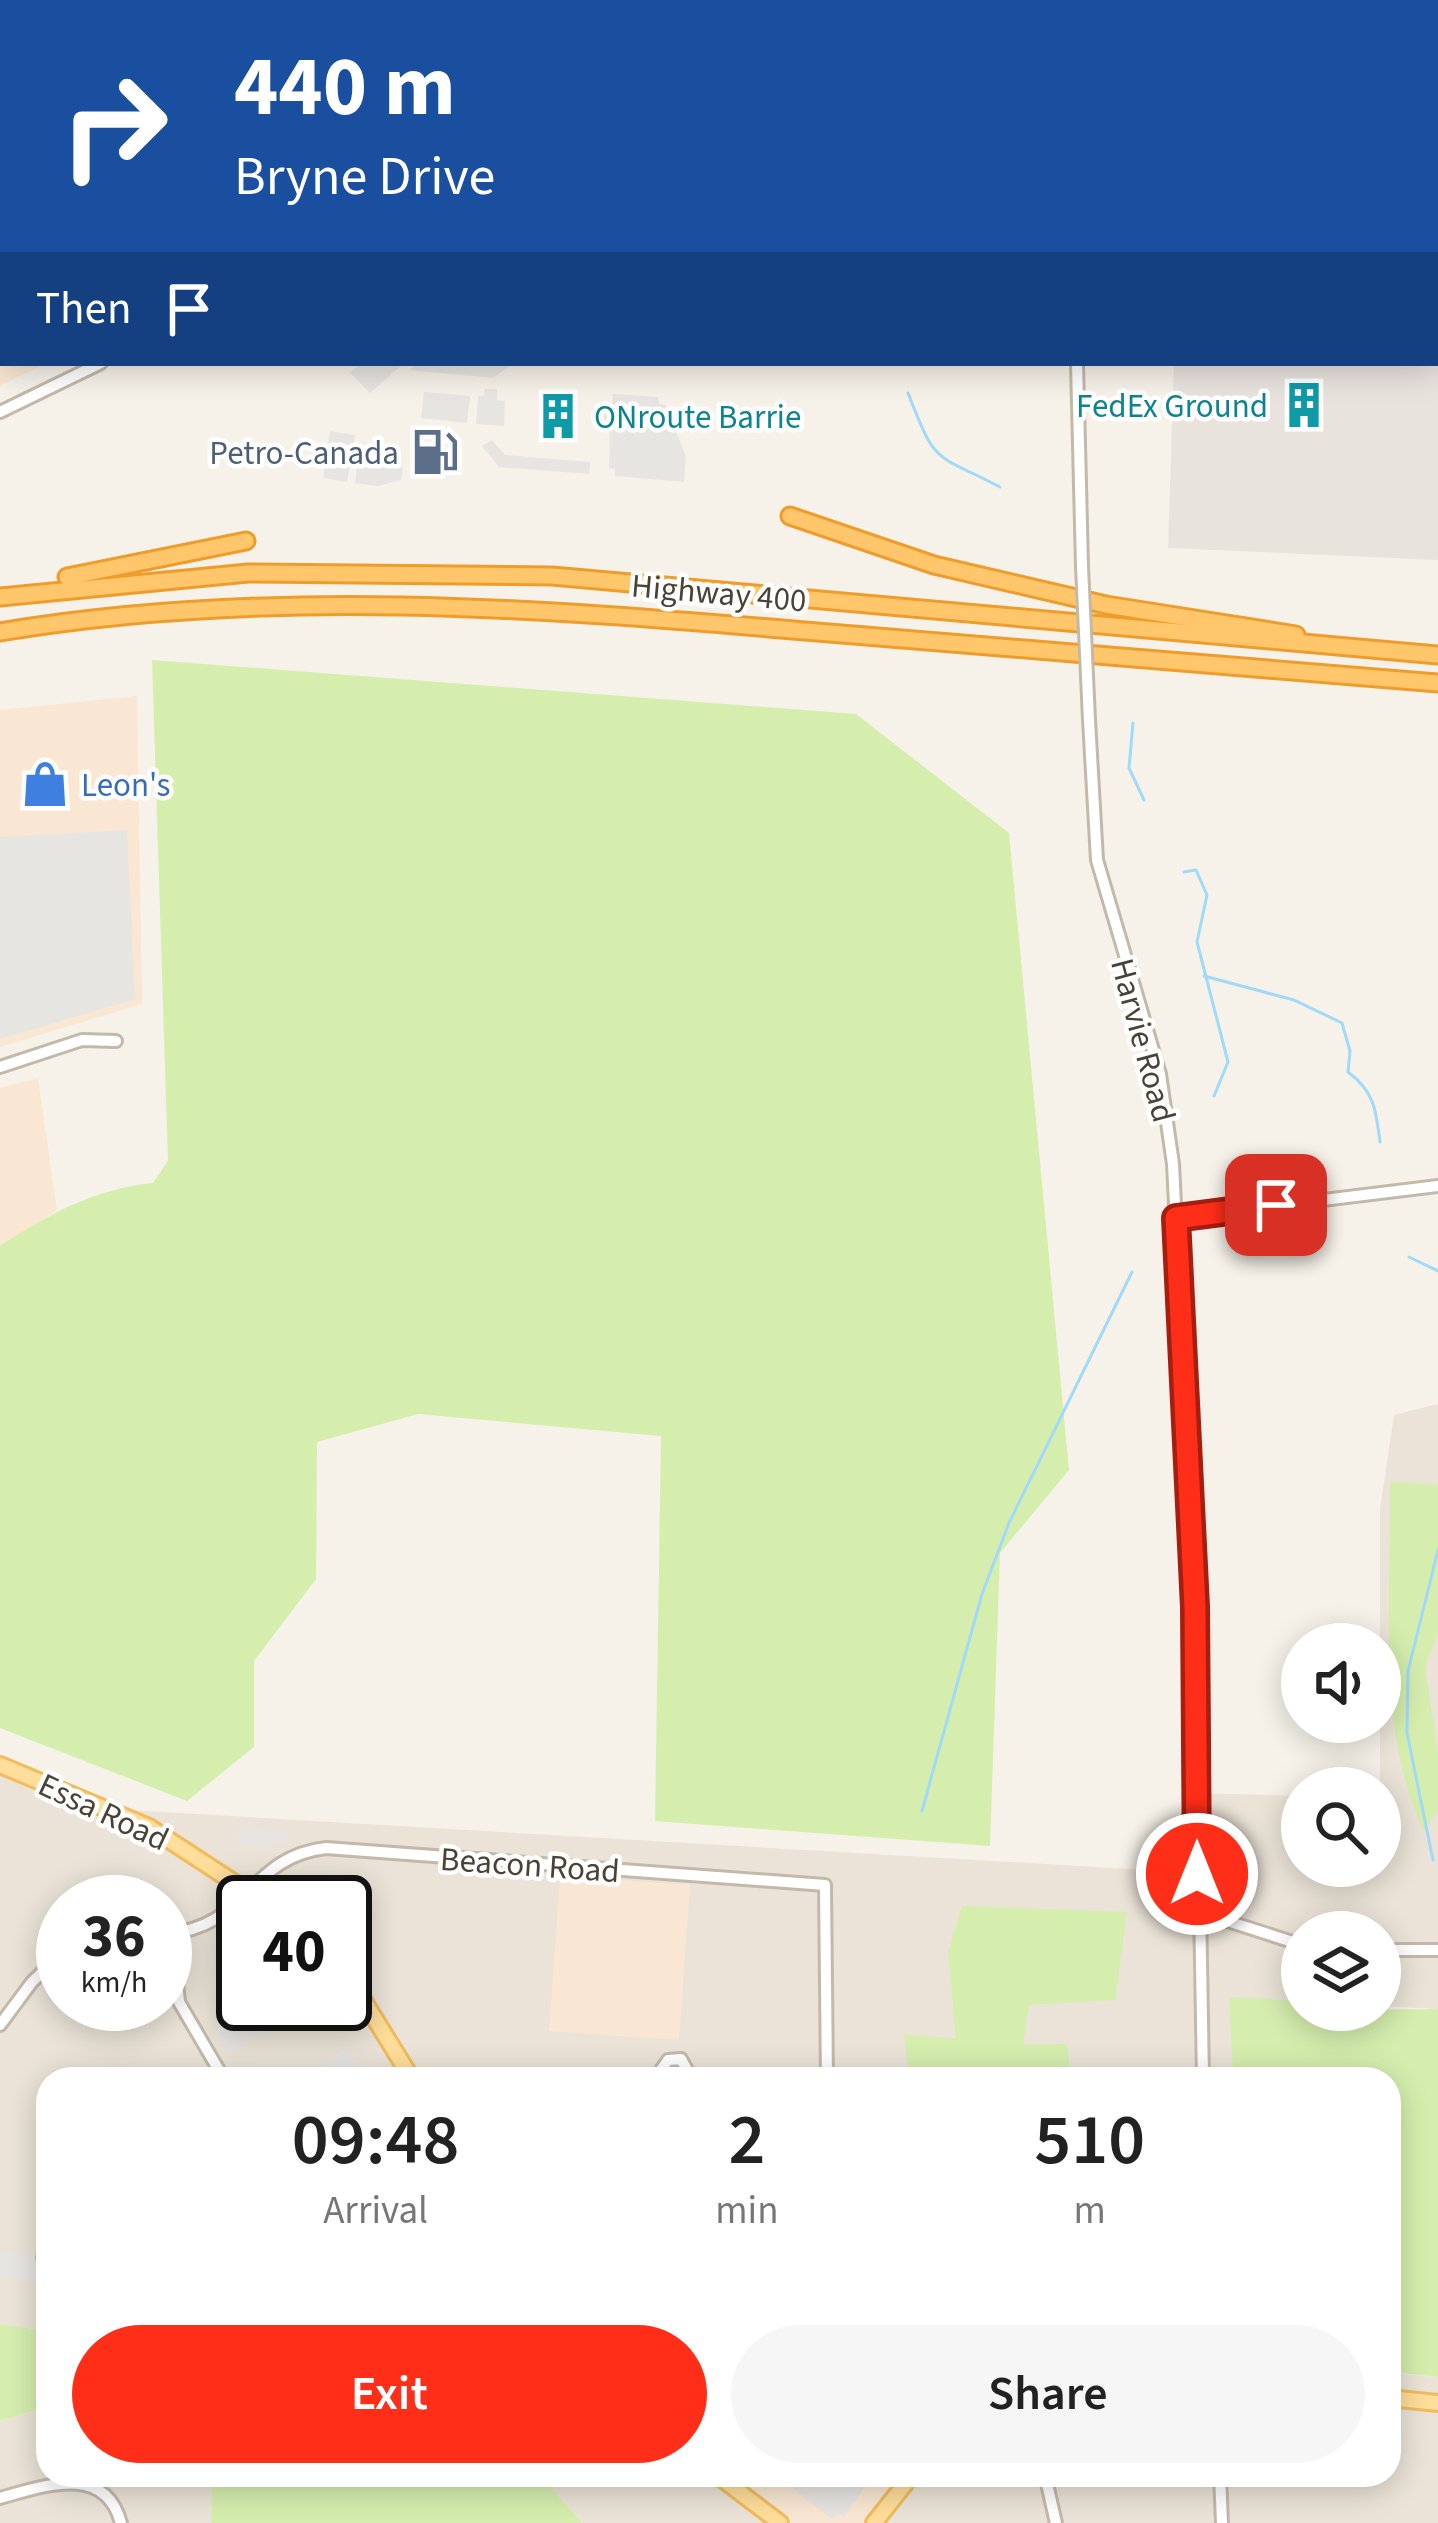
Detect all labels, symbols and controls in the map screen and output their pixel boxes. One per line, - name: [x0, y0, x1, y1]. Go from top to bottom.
- text: 440 m: [234, 28, 456, 148]
- icon: right: [36, 48, 192, 204]
- text: Bryne Drive: [234, 139, 495, 216]
- icon: arrive: [156, 276, 222, 342]
- text: Then: [36, 277, 132, 341]
- building icon: FedEx Ground: [1279, 380, 1329, 430]
- place label: FedEx Ground: [1076, 383, 1268, 430]
- building icon: ONroute Barrie: [533, 391, 583, 441]
- place label: ONroute Barrie: [594, 394, 801, 441]
- fuel station icon: Petro-Canada: [410, 427, 460, 477]
- place label: Petro-Canada: [209, 430, 399, 477]
- street label: Highway 400: [629, 562, 808, 625]
- shop icon: Leon's: [20, 759, 70, 809]
- place label: Leon's: [81, 762, 170, 809]
- street label: Harvie Road: [1098, 953, 1187, 1127]
- pin: [1225, 1154, 1327, 1256]
- icon: arrive: [1243, 1172, 1309, 1238]
- map controls: [1281, 1623, 1401, 2031]
- button: sound: [1281, 1623, 1401, 1743]
- street label: Essa Road: [30, 1762, 176, 1863]
- button: search: [1281, 1767, 1401, 1887]
- position arrow: [1134, 1811, 1260, 1937]
- street label: Beacon Road: [439, 1836, 621, 1895]
- speed limit sign: 40: [216, 1875, 372, 2031]
- text: 36: [82, 1895, 146, 1980]
- button: layers: [1281, 1911, 1401, 2031]
- text: km/h: [81, 1961, 147, 2004]
- text: 09:48: [292, 2089, 459, 2192]
- text: 2: [728, 2089, 765, 2192]
- text: 510: [1034, 2089, 1145, 2192]
- text: Arrival: [323, 2183, 428, 2239]
- text: min: [715, 2183, 779, 2239]
- text: m: [1074, 2183, 1106, 2239]
- button: Exit: [72, 2325, 707, 2463]
- button: Share: [731, 2325, 1365, 2463]

